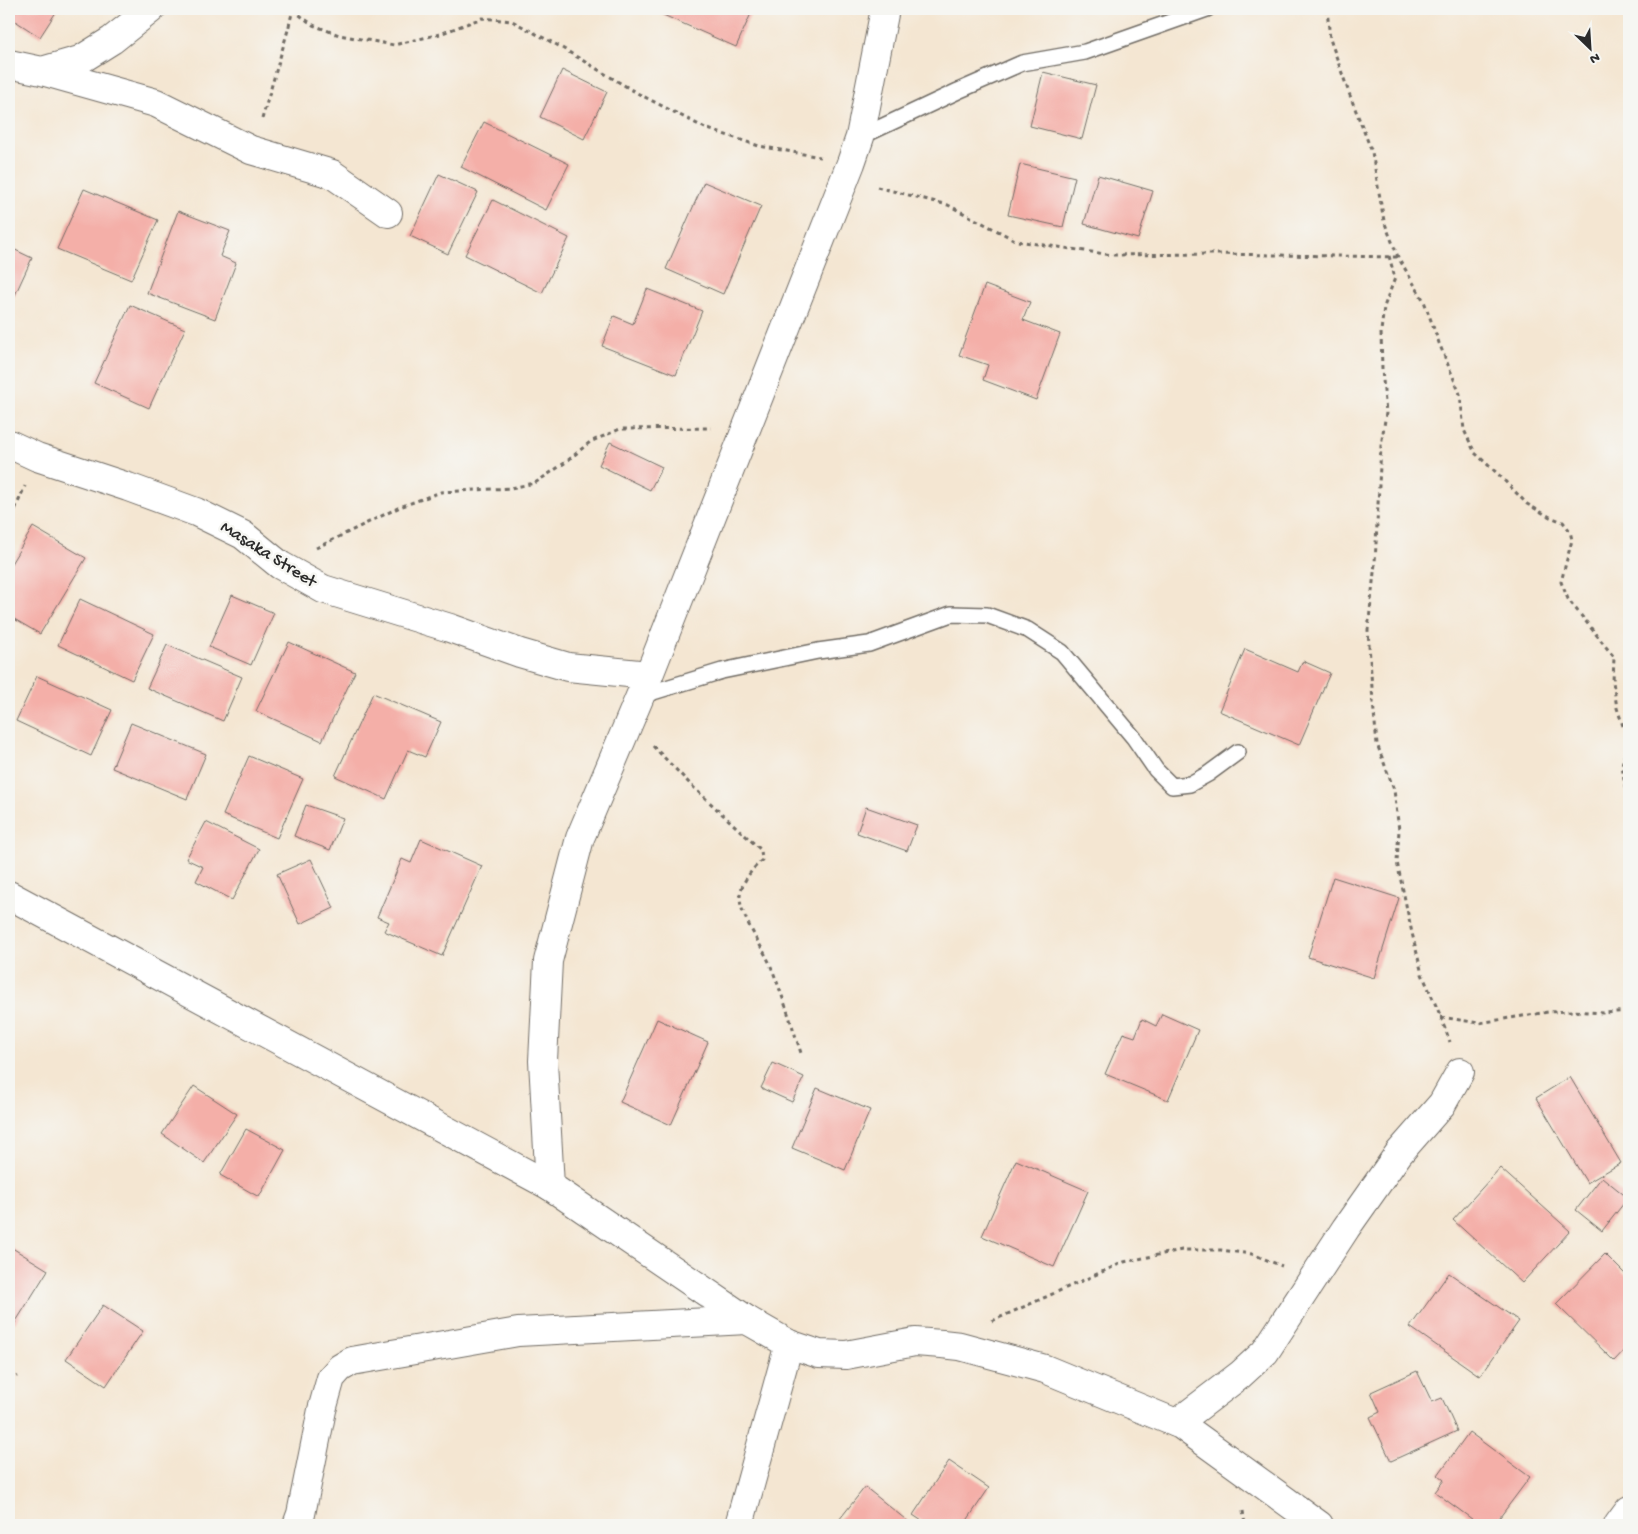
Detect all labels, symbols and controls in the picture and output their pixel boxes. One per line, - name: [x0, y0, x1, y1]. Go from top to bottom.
- north arrow: [1566, 22, 1616, 72]
- text: N: [1587, 48, 1602, 67]
- street label: Masaka Street: [216, 517, 321, 594]

